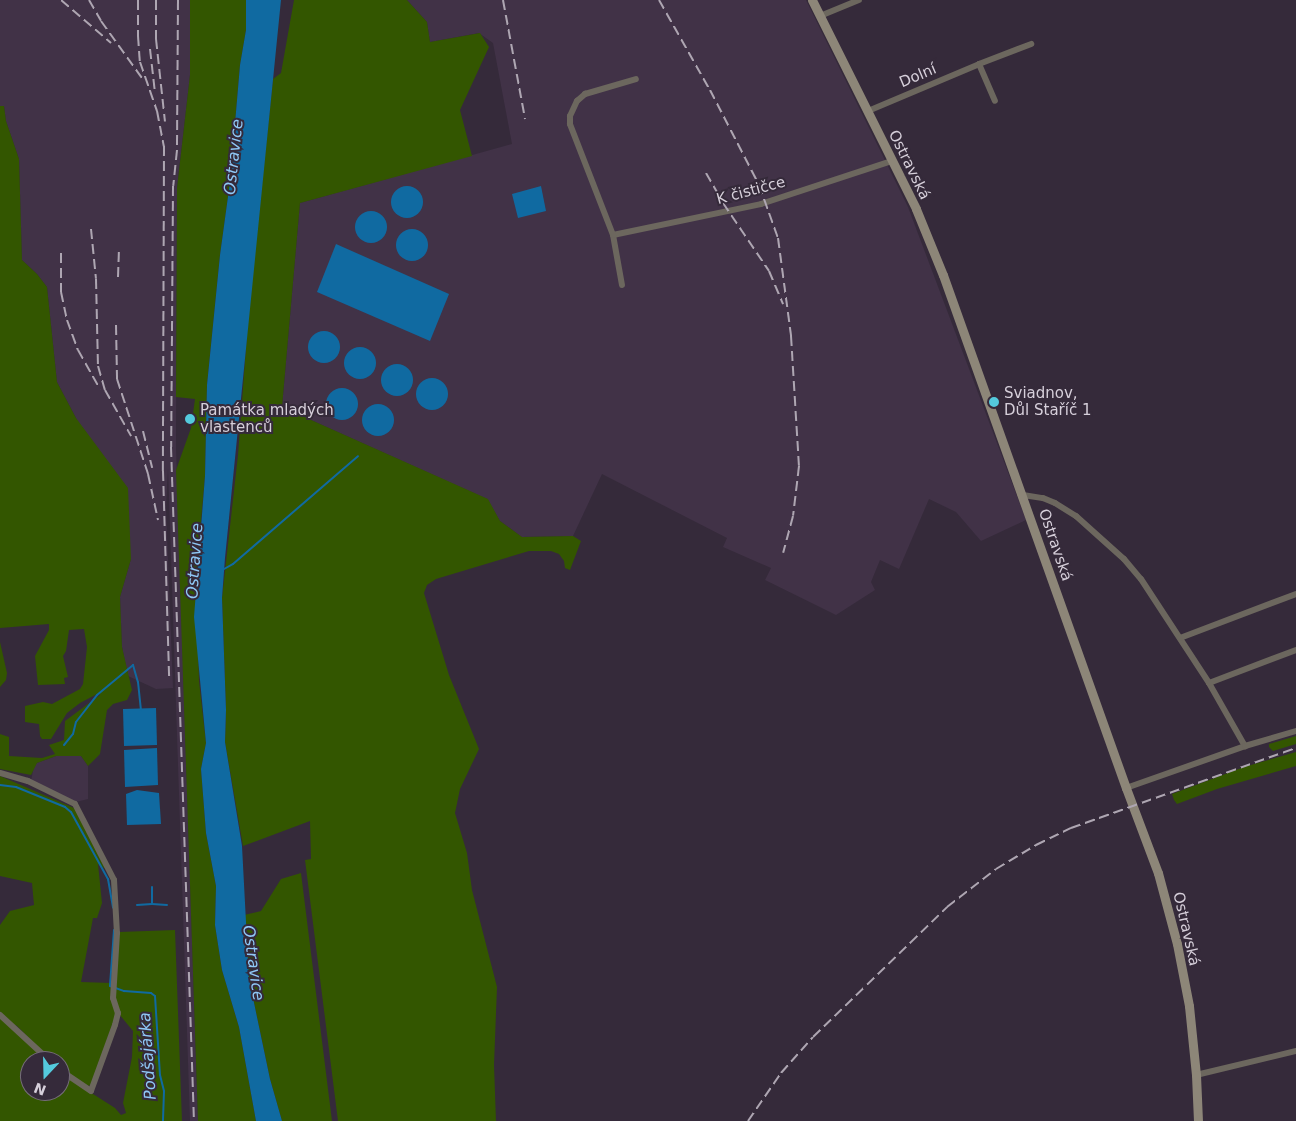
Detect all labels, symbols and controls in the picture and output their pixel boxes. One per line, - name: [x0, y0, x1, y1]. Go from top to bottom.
- street label: Dolní: [897, 60, 939, 92]
- water label: Ostravice: [220, 118, 248, 196]
- street label: Ostravská: [884, 127, 934, 203]
- street label: K čističce: [715, 173, 787, 209]
- place label: Sviadnov, Důl Staříč 1: [1004, 384, 1091, 419]
- marker: Sviadnov, Důl Staříč 1: [988, 396, 1000, 408]
- place label: Památka mladých vlastenců: [200, 401, 334, 436]
- marker: Památka mladých vlastenců: [184, 413, 196, 425]
- street label: Ostravská: [1034, 507, 1076, 583]
- water label: Ostravice: [183, 522, 207, 600]
- street label: Ostravská: [1169, 890, 1203, 968]
- water label: Ostravice: [238, 924, 268, 1002]
- water label: Podšajárka: [135, 1012, 161, 1100]
- north arrow: [20, 1051, 70, 1101]
- text: N: [32, 1080, 48, 1099]

